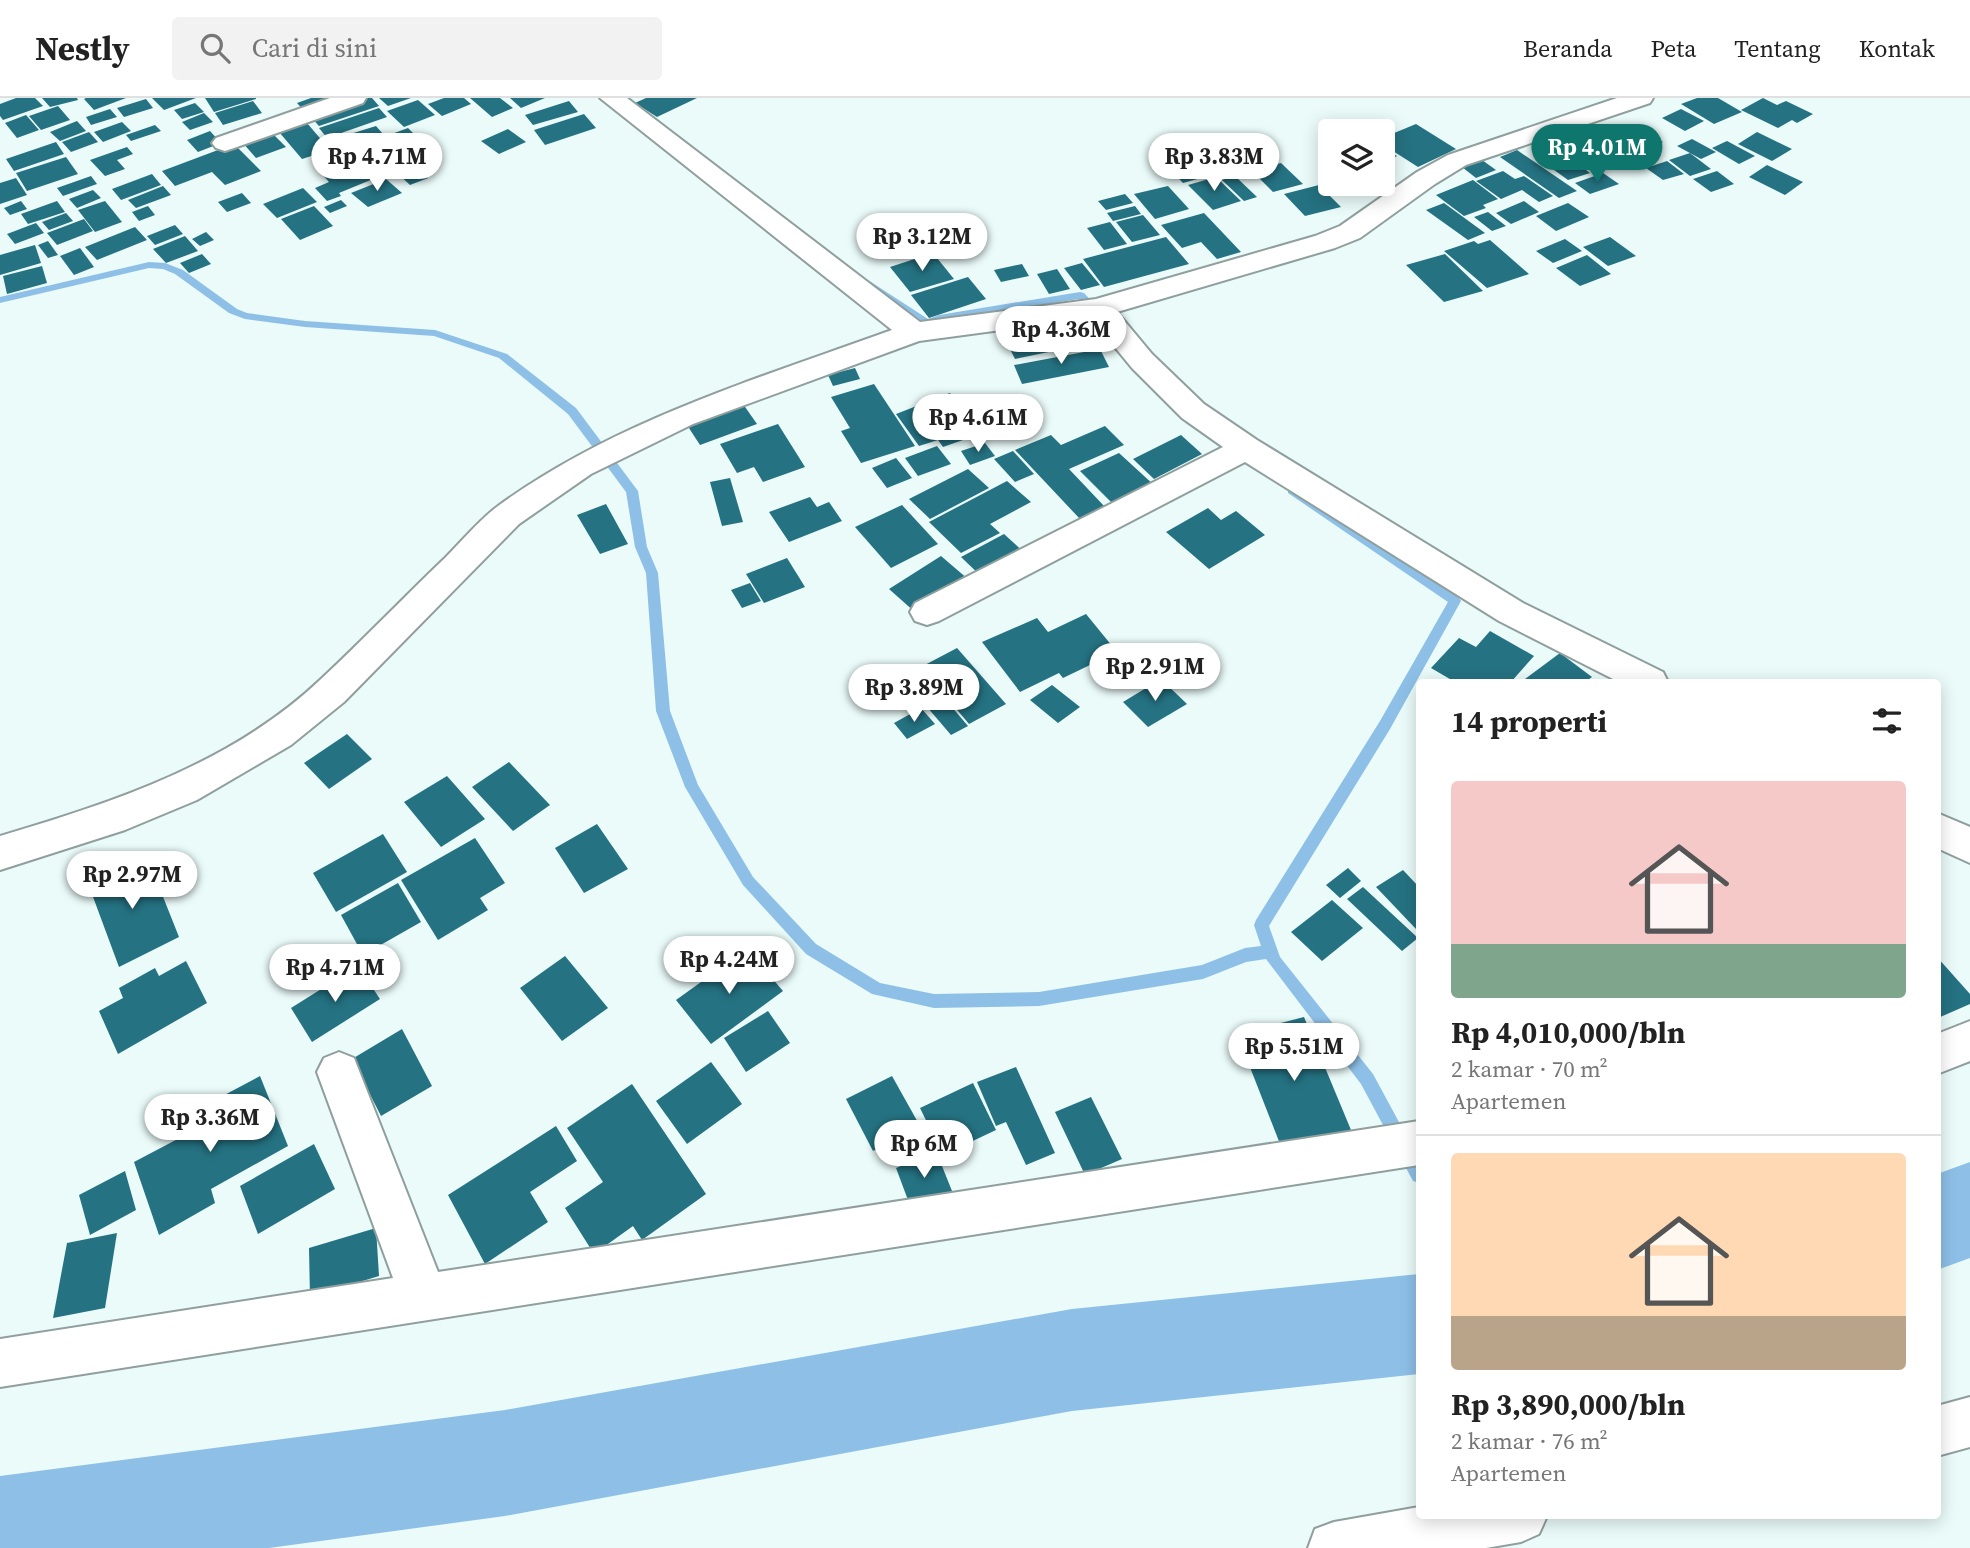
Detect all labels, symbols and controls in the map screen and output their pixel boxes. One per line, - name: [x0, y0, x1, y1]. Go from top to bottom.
- search box: [172, 17, 662, 80]
- text: Nestly: [35, 26, 130, 71]
- icon: search: [196, 29, 234, 67]
- text: Cari di sini: [252, 30, 377, 66]
- text: Beranda: [1523, 32, 1612, 65]
- text: Peta: [1650, 32, 1696, 65]
- text: Tentang: [1734, 32, 1821, 65]
- text: Kontak: [1859, 32, 1935, 65]
- map controls: [1318, 119, 1395, 196]
- button: layers: [1318, 119, 1395, 196]
- pin: Rp 4.01M: [1525, 125, 1669, 184]
- text: Rp 4.01M: [1547, 131, 1647, 163]
- pin: Rp 4.71M: [305, 134, 449, 193]
- pin: Rp 3.83M: [1142, 134, 1286, 193]
- text: Rp 4.71M: [327, 140, 427, 172]
- text: Rp 3.83M: [1164, 140, 1264, 172]
- pin: Rp 3.12M: [850, 214, 994, 273]
- text: Rp 3.12M: [872, 220, 972, 252]
- pin: Rp 4.36M: [989, 306, 1133, 366]
- text: Rp 4.36M: [1011, 313, 1111, 345]
- pin: Rp 4.61M: [906, 394, 1050, 454]
- text: Rp 4.61M: [928, 401, 1028, 433]
- pin: Rp 2.91M: [1083, 644, 1227, 703]
- text: Rp 2.91M: [1105, 650, 1205, 682]
- pin: Rp 3.89M: [842, 664, 986, 724]
- text: Rp 3.89M: [864, 671, 964, 703]
- text: 14 properti: [1451, 701, 1607, 742]
- icon: filters: [1868, 702, 1906, 740]
- icon: home: [1616, 826, 1742, 952]
- pin: Rp 2.97M: [60, 852, 204, 911]
- text: Rp 2.97M: [82, 858, 182, 890]
- pin: Rp 4.24M: [657, 936, 801, 996]
- text: Rp 4.24M: [679, 943, 779, 975]
- pin: Rp 4.71M: [263, 944, 407, 1004]
- text: Rp 4.71M: [285, 951, 385, 983]
- text: Rp 4,010,000/bln: [1451, 1012, 1686, 1053]
- pin: Rp 5.51M: [1222, 1024, 1366, 1083]
- text: Rp 5.51M: [1244, 1030, 1344, 1062]
- text: 2 kamar · 70 m²: [1451, 1053, 1608, 1085]
- text: Apartemen: [1451, 1085, 1566, 1117]
- pin: Rp 3.36M: [138, 1094, 282, 1154]
- text: Rp 3.36M: [160, 1101, 260, 1133]
- pin: Rp 6M: [875, 1121, 973, 1180]
- text: Rp 6M: [890, 1127, 958, 1159]
- icon: home: [1616, 1198, 1742, 1324]
- text: Rp 3,890,000/bln: [1451, 1384, 1686, 1425]
- text: 2 kamar · 76 m²: [1451, 1425, 1608, 1457]
- text: Apartemen: [1451, 1457, 1566, 1489]

